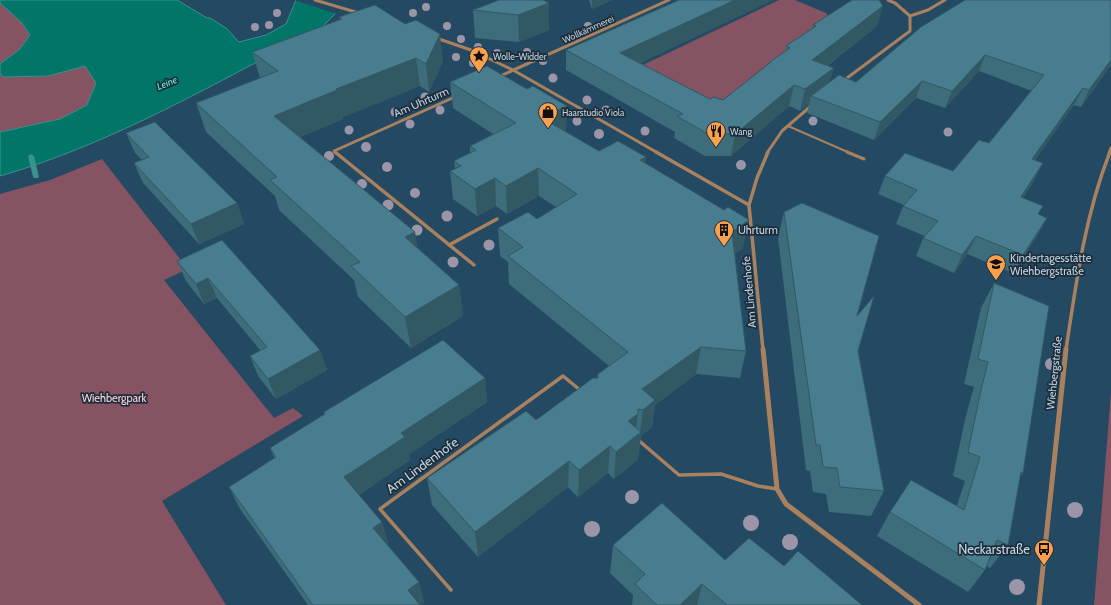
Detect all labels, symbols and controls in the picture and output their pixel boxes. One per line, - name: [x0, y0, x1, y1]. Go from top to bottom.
- street label: Wollkämmerei: [560, 13, 616, 45]
- place icon: Wolle-Widder: [468, 45, 490, 73]
- place label: Wolle-Widder: [493, 51, 547, 62]
- water label: Leine: [155, 73, 180, 93]
- street label: Am Uhrturm: [391, 84, 451, 120]
- shop icon: Haarstudio Viola: [537, 101, 559, 129]
- place label: Haarstudio Viola: [562, 107, 625, 118]
- restaurant icon: Wang: [705, 120, 727, 148]
- place label: Wang: [730, 126, 753, 137]
- building icon: Uhrturm: [713, 219, 735, 247]
- place label: Uhrturm: [738, 223, 778, 237]
- place label: Kindertagesstätte Wiehbergstraße: [1010, 251, 1092, 278]
- school or university icon: Kindertagesstätte Wiehbergstraße: [985, 253, 1007, 281]
- street label: Am Lindenhofe: [739, 255, 759, 328]
- street label: Wiehbergstraße: [1043, 335, 1065, 410]
- park label: Wiehbergpark: [82, 391, 146, 405]
- street label: Am Lindenhofe: [383, 433, 461, 496]
- bus stop icon: Neckarstraße: [1033, 538, 1055, 566]
- place label: Neckarstraße: [958, 541, 1030, 557]

